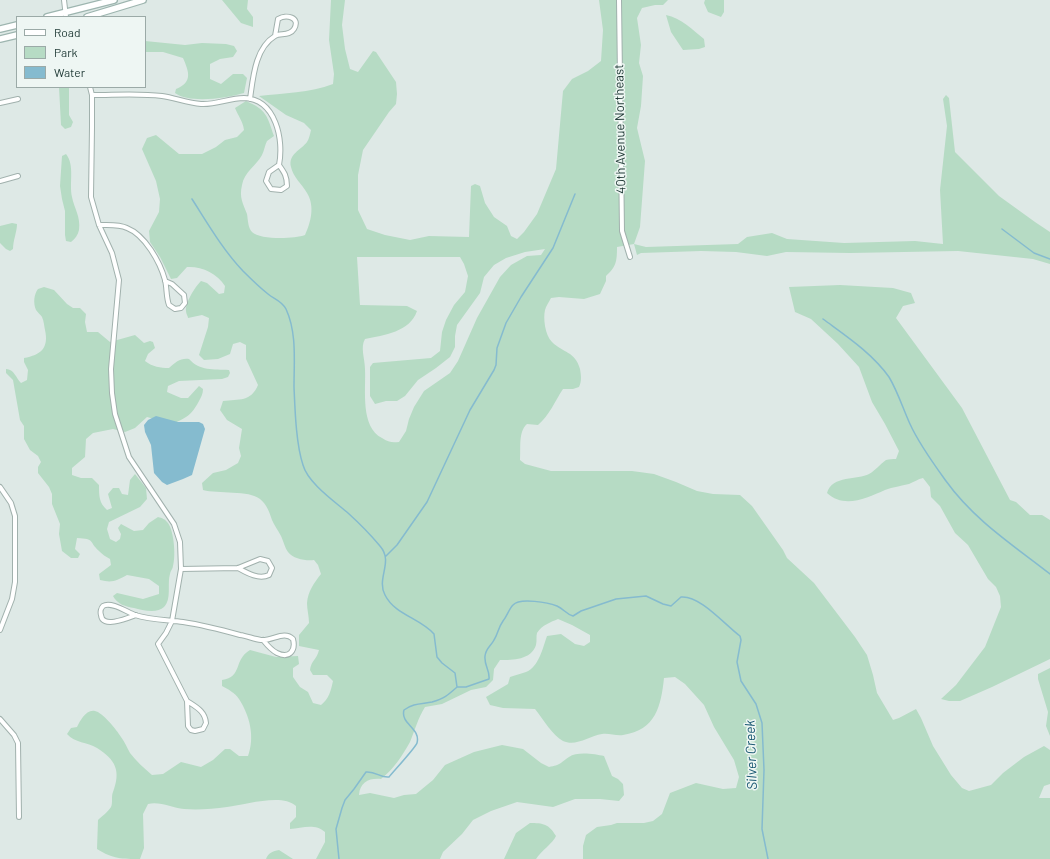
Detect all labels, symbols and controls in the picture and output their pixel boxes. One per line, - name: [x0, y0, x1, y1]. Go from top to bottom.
- legend: [16, 16, 146, 88]
- text: Road: [54, 25, 81, 39]
- text: Park: [54, 45, 78, 59]
- street label: 40th Avenue Northeast: [611, 64, 629, 194]
- text: Water: [54, 65, 85, 79]
- water label: Silver Creek: [741, 720, 761, 790]

